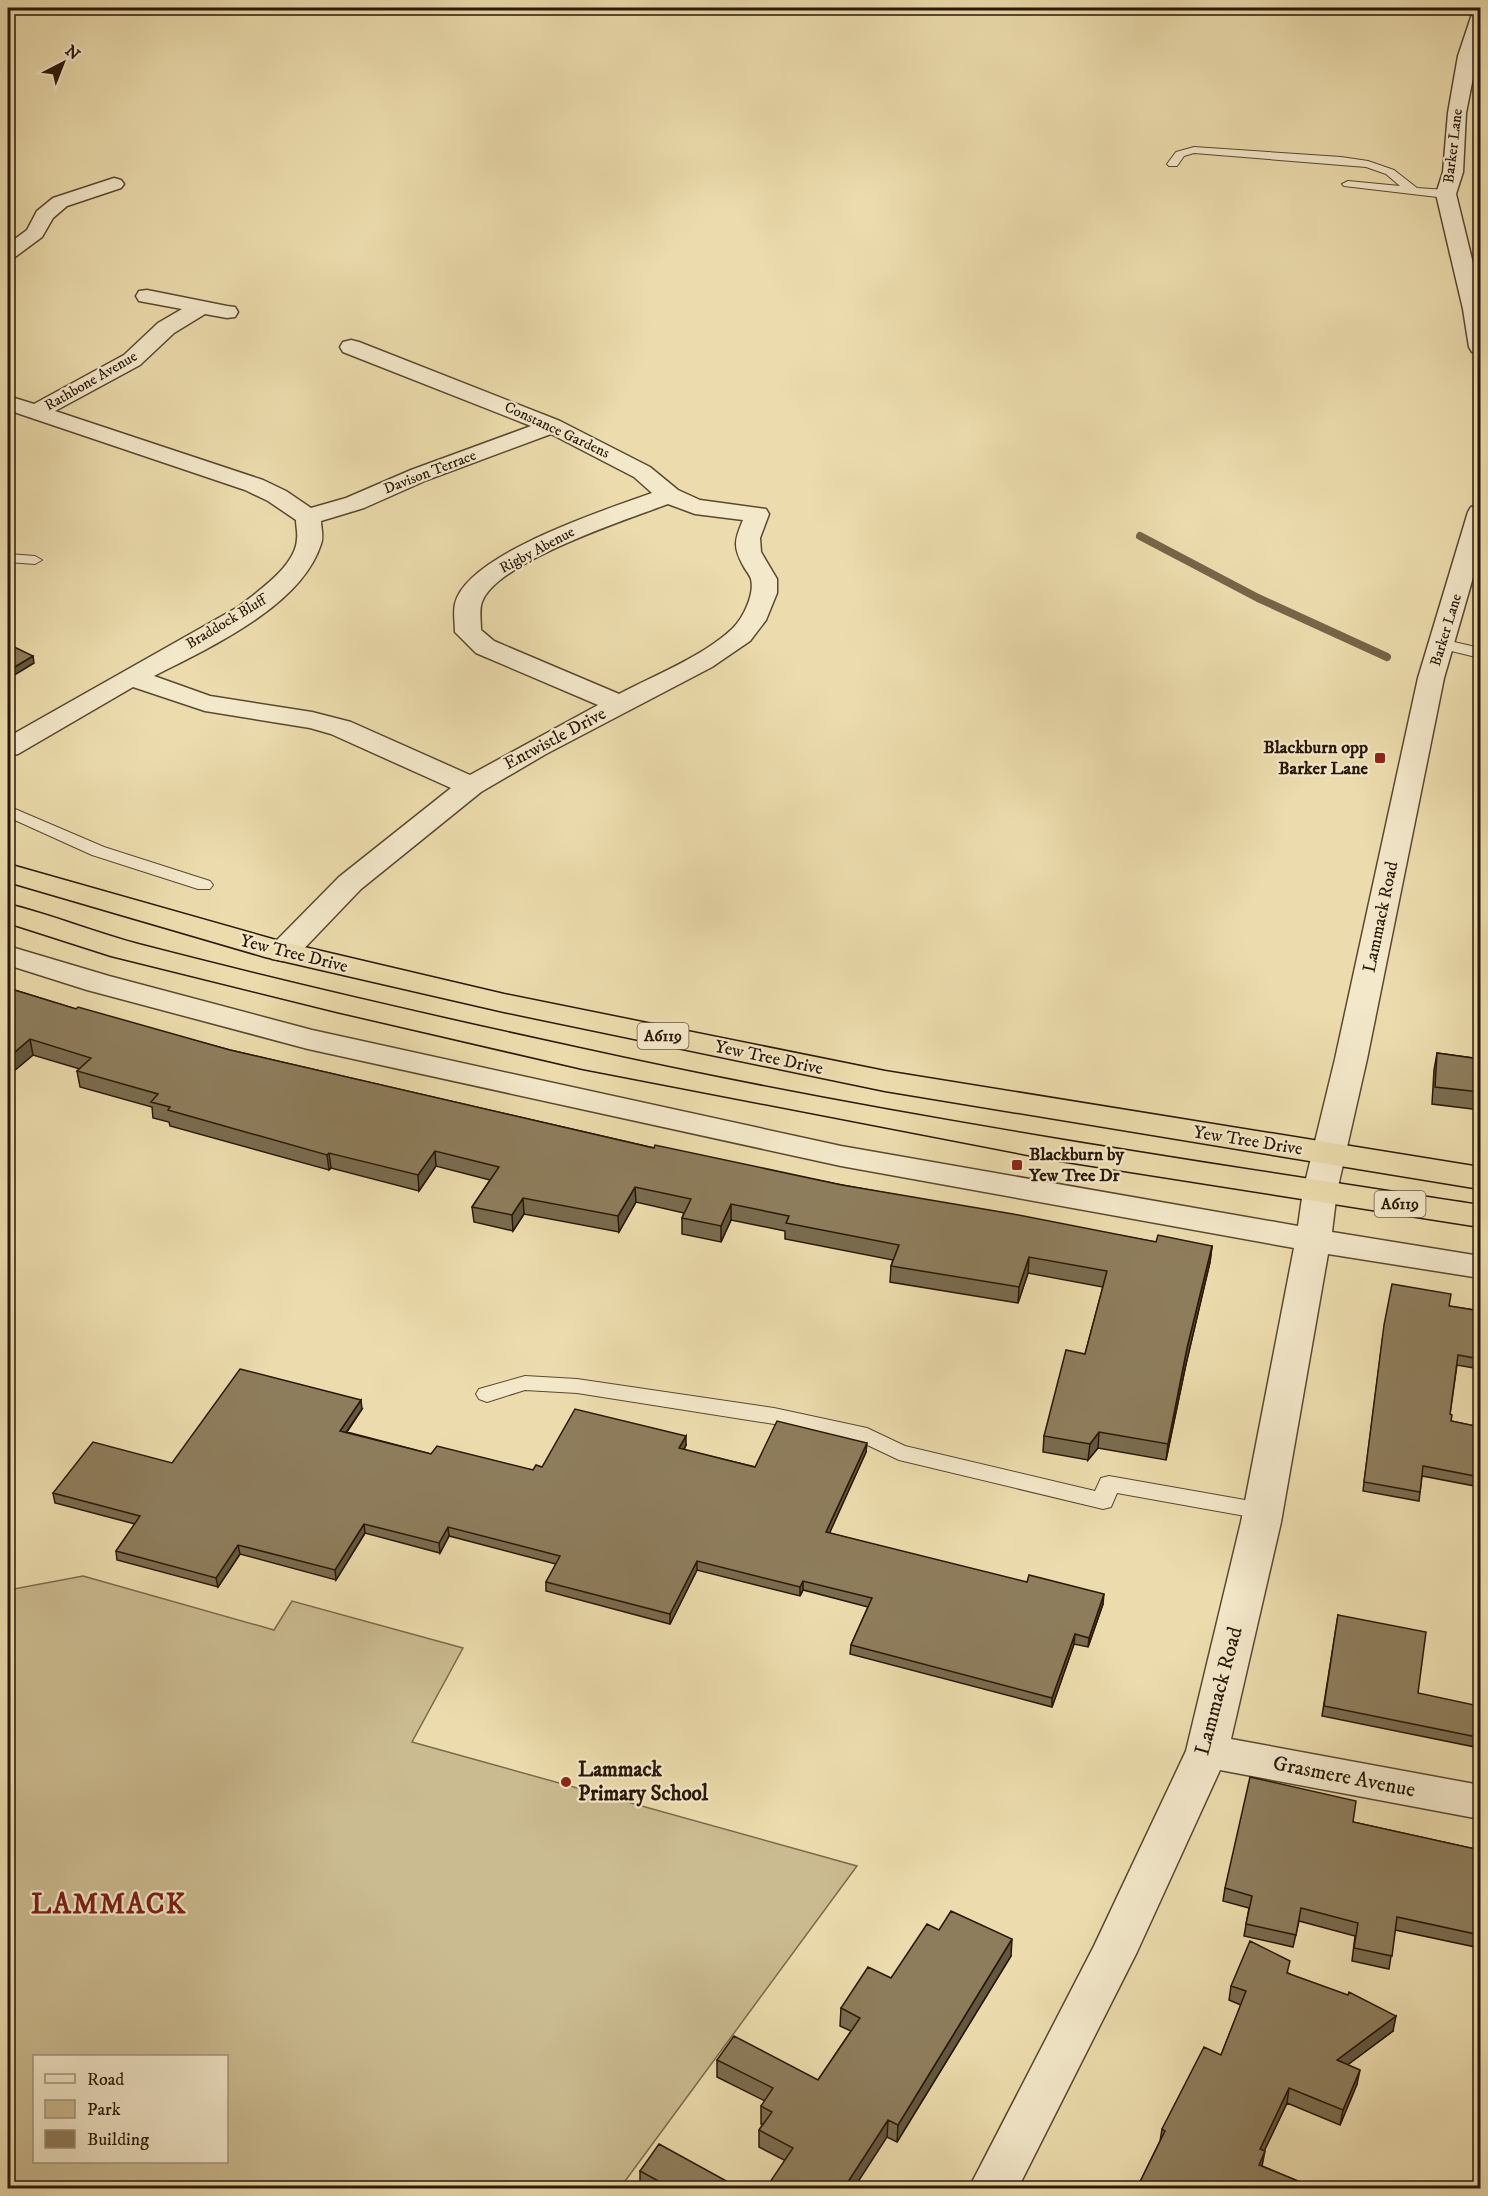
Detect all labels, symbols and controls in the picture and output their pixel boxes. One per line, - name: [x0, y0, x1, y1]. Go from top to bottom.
- north arrow: [33, 33, 93, 93]
- text: N: [61, 41, 84, 64]
- street label: Barker Lane: [1439, 108, 1467, 184]
- street label: Rathbone Avenue: [41, 347, 141, 415]
- street label: Constance Gardens: [501, 397, 613, 463]
- street label: Davison Terrace: [381, 446, 479, 498]
- street label: Rigby Abenue: [496, 522, 578, 578]
- street label: Braddock Bluff: [182, 589, 272, 653]
- street label: Barker Lane: [1426, 591, 1466, 669]
- street label: Entwistle Drive: [500, 703, 610, 775]
- place label: Blackburn opp Barker Lane: [1263, 737, 1369, 780]
- marker: Blackburn opp Barker Lane: [1373, 751, 1387, 765]
- street label: Lammack Road: [1358, 859, 1404, 975]
- street label: Yew Tree Drive: [238, 930, 350, 978]
- road number: A6119: [638, 1023, 688, 1049]
- street label: Yew Tree Drive: [713, 1036, 825, 1080]
- street label: Yew Tree Drive: [1192, 1122, 1304, 1160]
- place label: Blackburn by Yew Tree Dr: [1028, 1144, 1124, 1187]
- marker: Blackburn by Yew Tree Dr: [1010, 1158, 1024, 1172]
- road number: A6119: [1374, 1191, 1426, 1217]
- street label: Lammack Road: [1189, 1623, 1249, 1758]
- street label: Grasmere Avenue: [1271, 1750, 1418, 1804]
- place label: Lammack Primary School: [578, 1757, 709, 1807]
- marker: Lammack Primary School: [559, 1775, 573, 1789]
- district label: LAMMACK: [31, 1887, 187, 1922]
- legend: [33, 2055, 228, 2163]
- text: Road: [87, 2069, 124, 2091]
- text: Park: [87, 2099, 121, 2121]
- text: Building: [87, 2129, 149, 2151]

